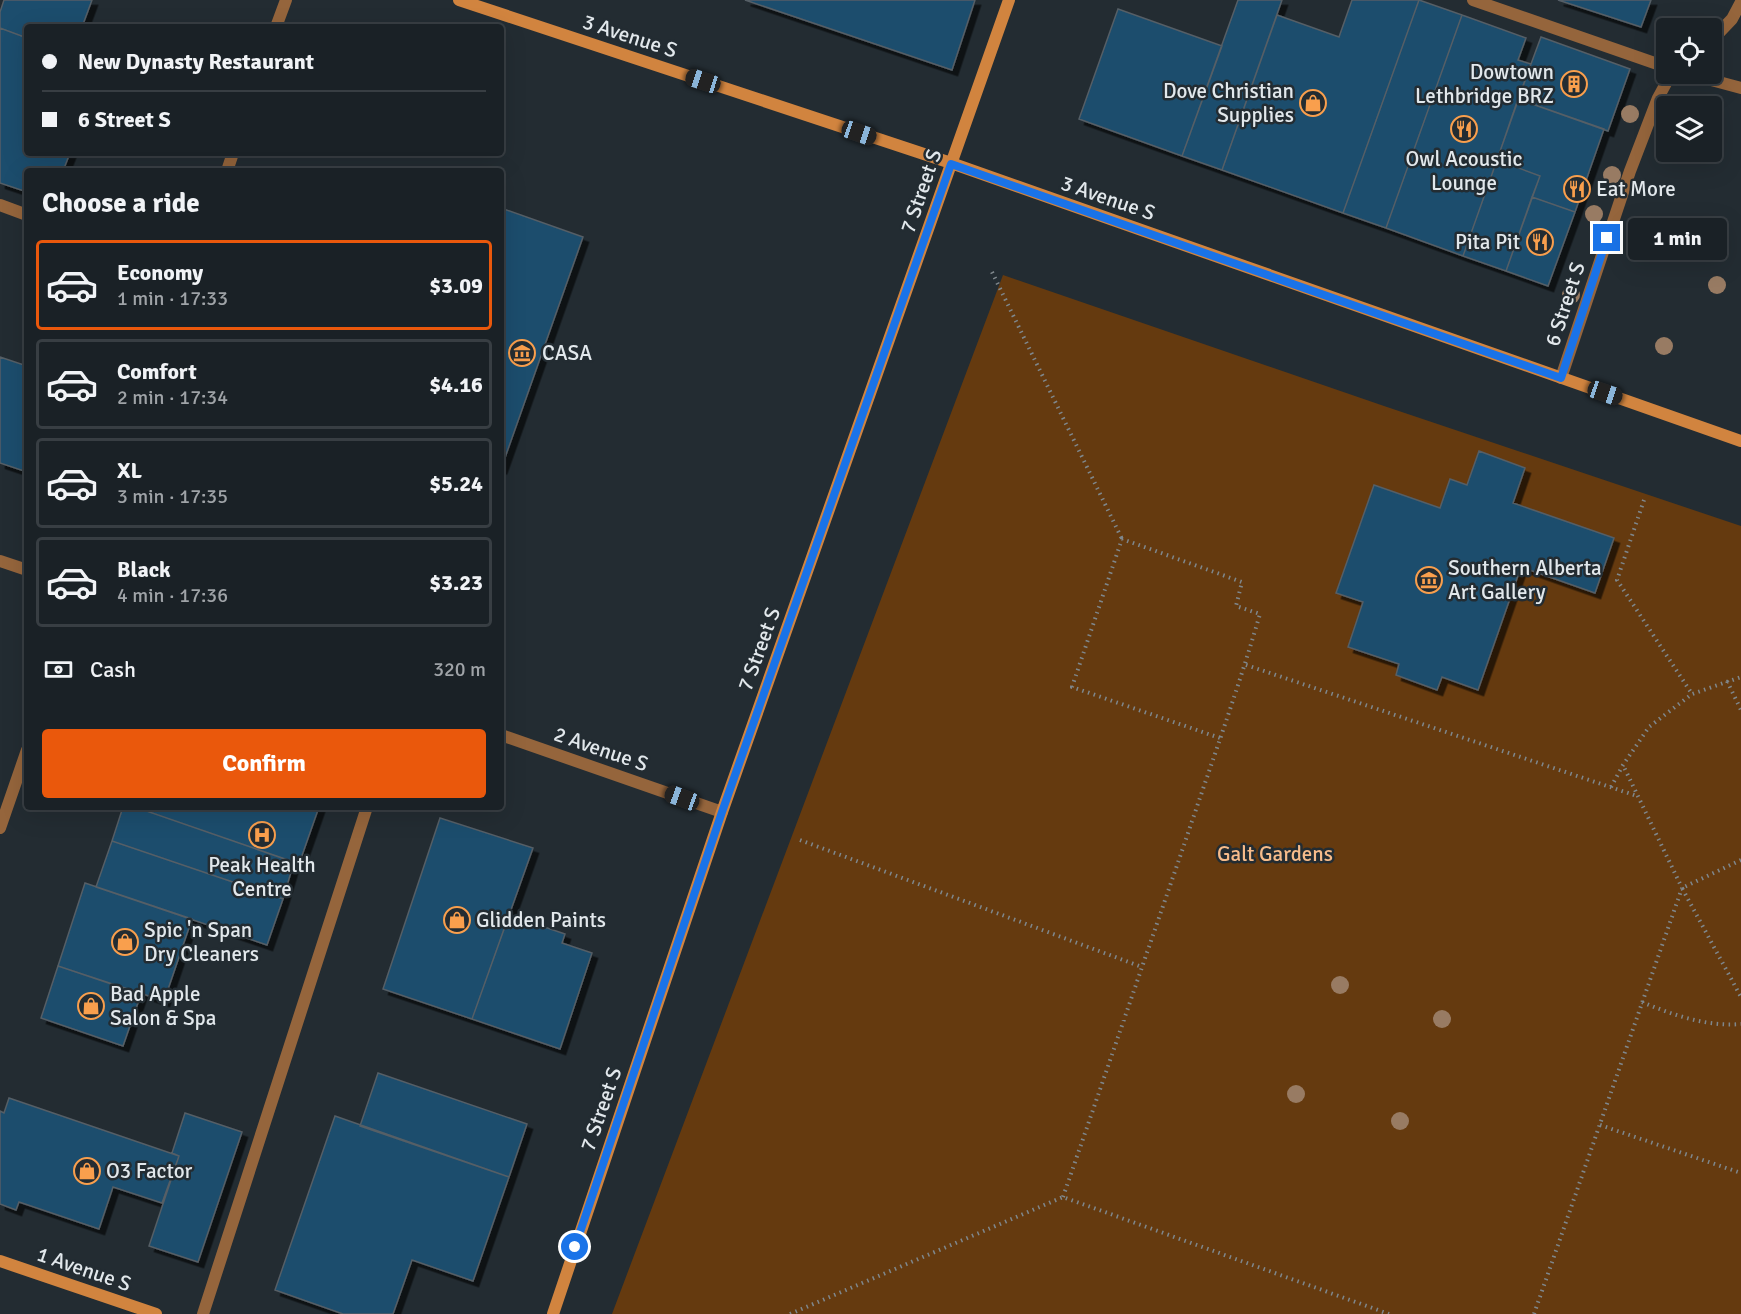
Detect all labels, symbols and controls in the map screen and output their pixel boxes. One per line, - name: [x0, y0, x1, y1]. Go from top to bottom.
- street label: 3 Avenue S: [579, 9, 681, 63]
- map controls: [1656, 18, 1722, 162]
- button: locate: [1656, 18, 1722, 84]
- text: New Dynasty Restaurant: [78, 48, 314, 75]
- place label: Dowtown Lethbridge BRZ: [1415, 59, 1554, 109]
- car: [683, 67, 723, 95]
- building icon: Dowtown Lethbridge BRZ: [1559, 69, 1589, 99]
- place label: Dove Christian Supplies: [1163, 78, 1294, 128]
- shop icon: Dove Christian Supplies: [1298, 88, 1328, 118]
- button: layers: [1656, 96, 1722, 162]
- text: 6 Street S: [78, 106, 171, 133]
- restaurant icon: Owl Acoustic Lounge: [1449, 114, 1479, 144]
- car: [839, 119, 879, 147]
- street label: 7 Street S: [895, 146, 947, 236]
- place label: Owl Acoustic Lounge: [1406, 146, 1523, 196]
- street label: 3 Avenue S: [1057, 170, 1159, 226]
- restaurant icon: Eat More: [1562, 174, 1592, 204]
- place label: Eat More: [1596, 176, 1676, 202]
- text: Choose a ride: [42, 187, 200, 220]
- callout: 1 min: [1628, 217, 1727, 259]
- route end: [1593, 224, 1620, 251]
- text: 1 min: [1653, 226, 1702, 251]
- restaurant icon: Pita Pit: [1525, 227, 1555, 257]
- place label: Pita Pit: [1455, 229, 1520, 255]
- icon: car: [45, 258, 99, 312]
- text: Economy: [117, 259, 203, 286]
- street label: 6 Street S: [1539, 259, 1591, 349]
- text: $3.09: [429, 272, 483, 299]
- text: 1 min · 17:33: [117, 286, 228, 311]
- museum icon: CASA: [507, 338, 537, 368]
- place label: CASA: [542, 340, 592, 366]
- icon: car: [45, 357, 99, 411]
- text: Comfort: [117, 358, 197, 385]
- text: $4.16: [429, 371, 483, 398]
- car: [1585, 379, 1625, 407]
- text: 2 min · 17:34: [117, 385, 228, 410]
- icon: car: [45, 456, 99, 510]
- text: XL: [117, 457, 142, 484]
- text: $5.24: [429, 470, 483, 497]
- text: 3 min · 17:35: [117, 484, 228, 509]
- icon: car: [45, 555, 99, 609]
- place label: Southern Alberta Art Gallery: [1448, 555, 1602, 605]
- text: Black: [117, 556, 171, 583]
- museum icon: Southern Alberta Art Gallery: [1414, 565, 1444, 595]
- text: $3.23: [429, 569, 483, 596]
- text: 4 min · 17:36: [117, 583, 228, 608]
- street label: 7 Street S: [732, 604, 786, 694]
- icon: cash: [42, 653, 75, 686]
- text: Cash: [90, 656, 136, 683]
- text: 320 m: [433, 657, 486, 682]
- street label: 2 Avenue S: [550, 721, 652, 777]
- button: Confirm: [42, 729, 486, 798]
- car: [662, 783, 702, 813]
- hospital icon: Peak Health Centre: [247, 820, 277, 850]
- park label: Galt Gardens: [1217, 841, 1333, 867]
- place label: Peak Health Centre: [208, 852, 316, 902]
- shop icon: Glidden Paints: [442, 905, 472, 935]
- place label: Glidden Paints: [476, 907, 606, 933]
- place label: Spic 'n Span Dry Cleaners: [144, 917, 259, 967]
- shop icon: Spic 'n Span Dry Cleaners: [110, 927, 140, 957]
- place label: Bad Apple Salon & Spa: [110, 981, 216, 1031]
- shop icon: Bad Apple Salon & Spa: [76, 991, 106, 1021]
- street label: 7 Street S: [575, 1064, 627, 1154]
- shop icon: O3 Factor: [72, 1156, 102, 1186]
- place label: O3 Factor: [106, 1158, 193, 1184]
- route start: [561, 1233, 588, 1260]
- street label: 1 Avenue S: [33, 1241, 135, 1297]

